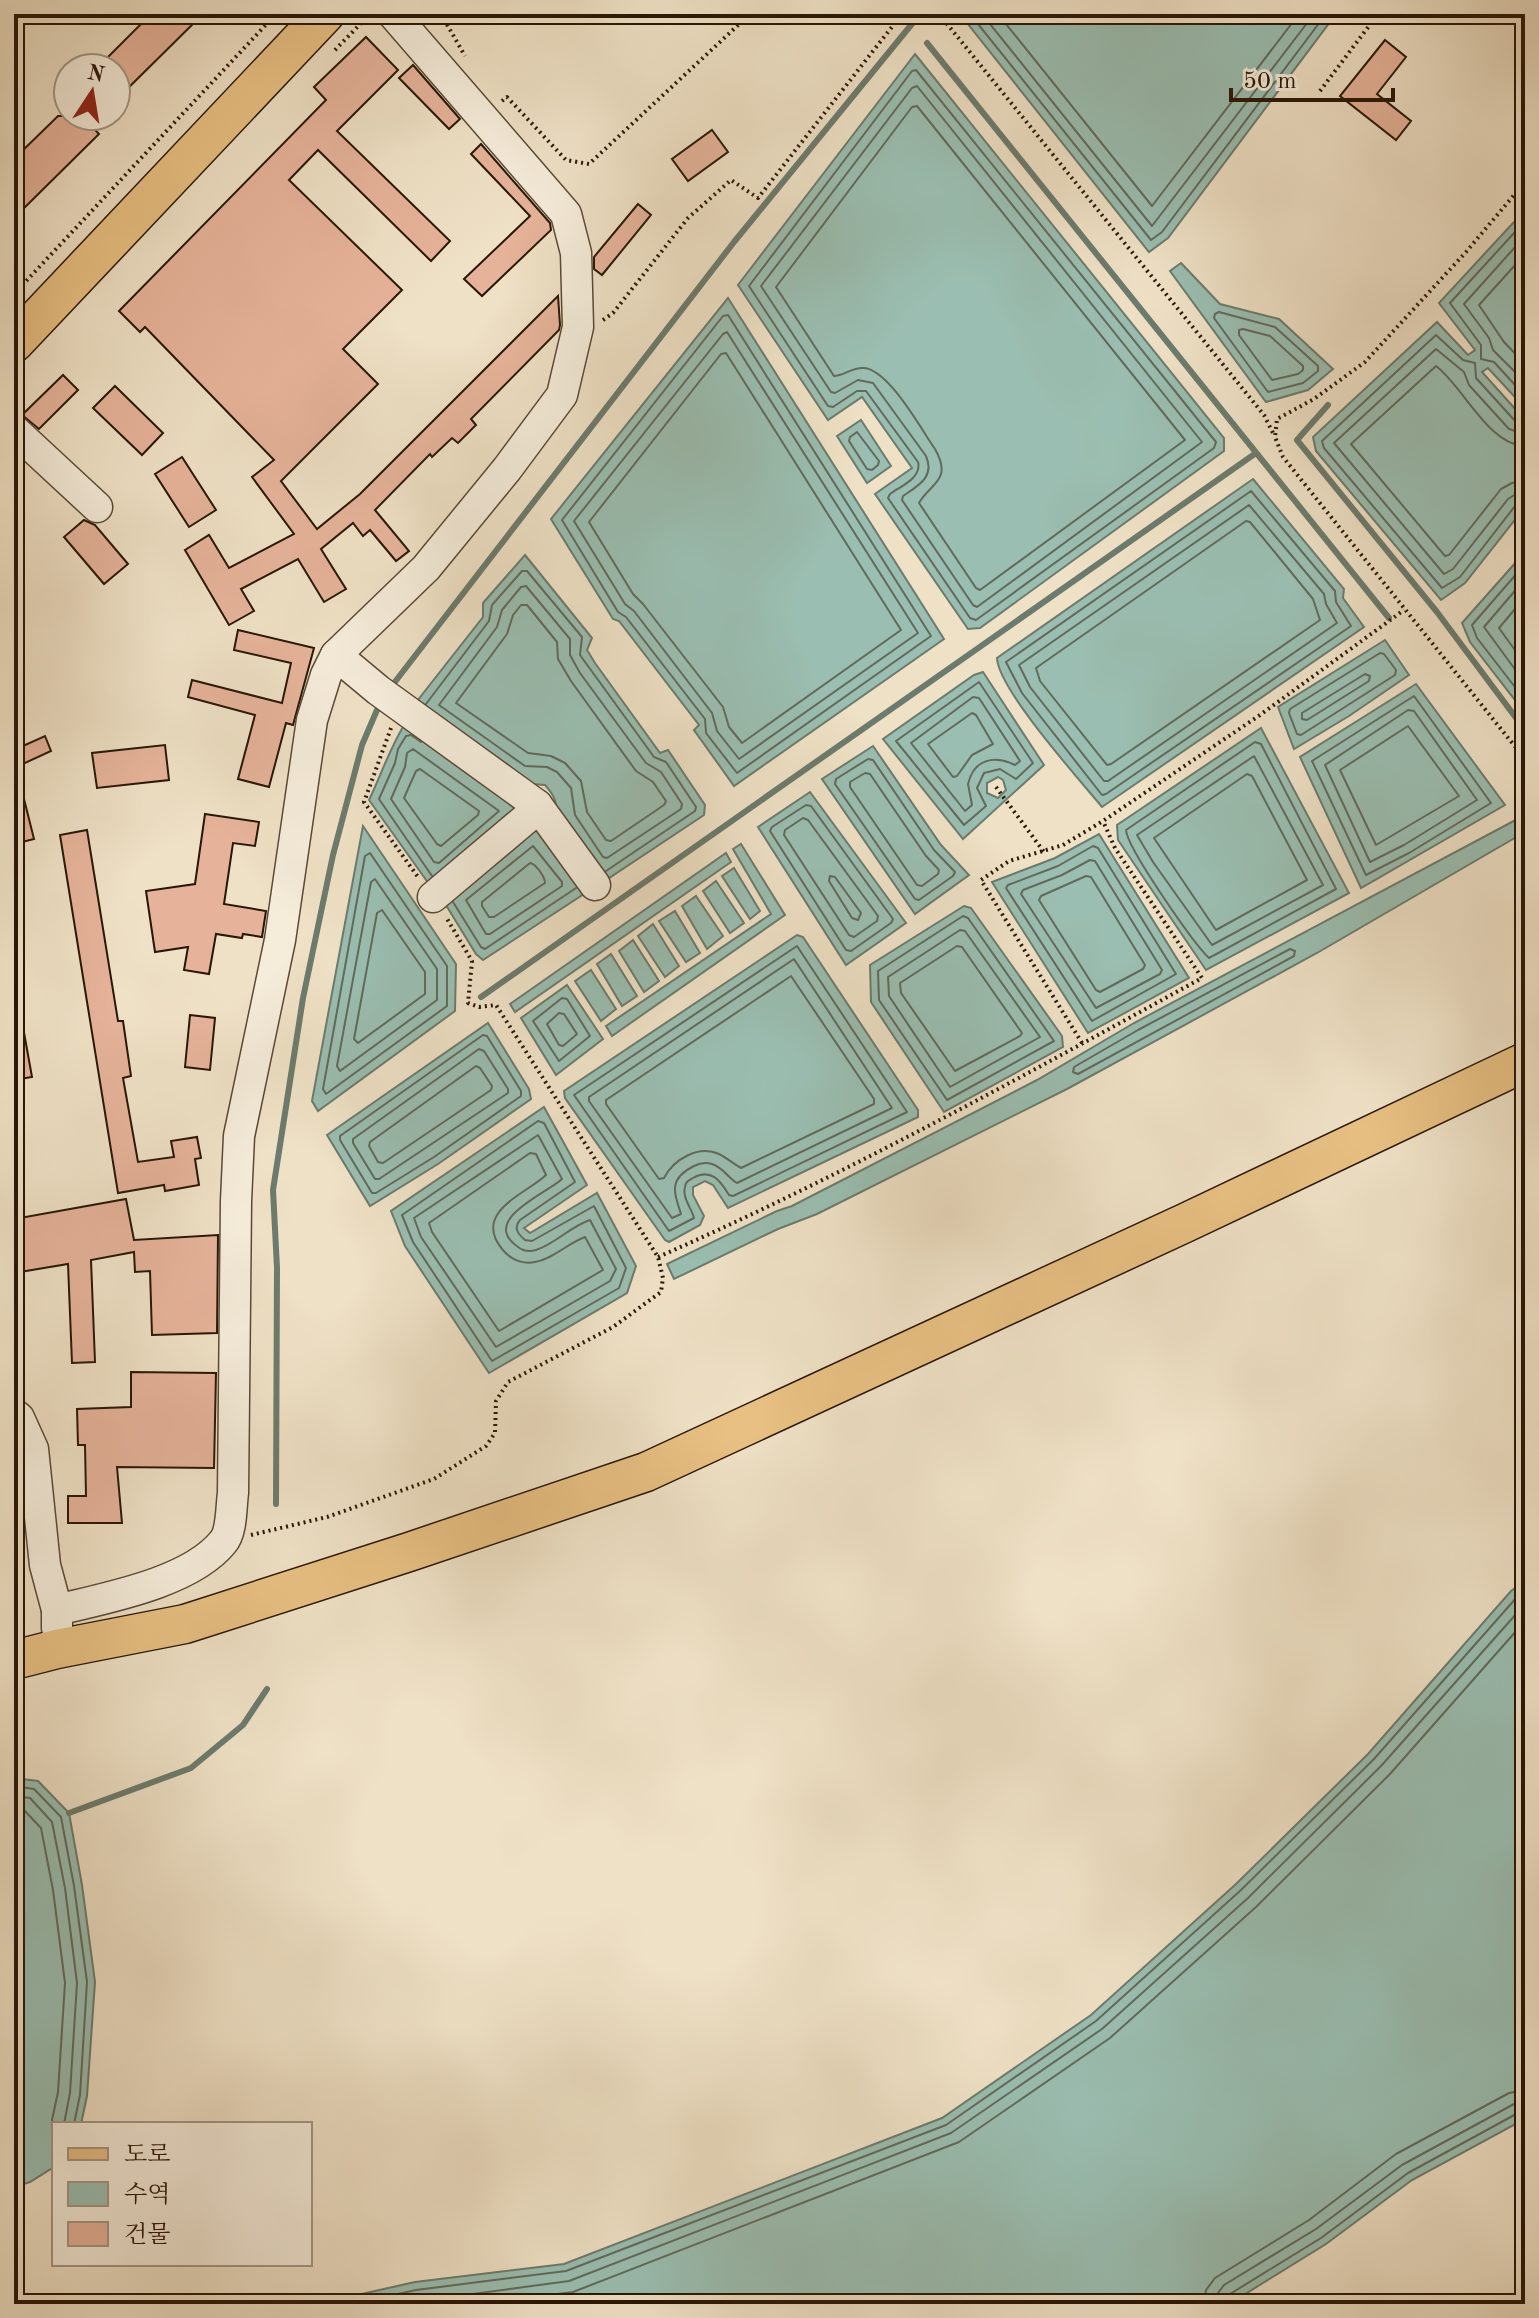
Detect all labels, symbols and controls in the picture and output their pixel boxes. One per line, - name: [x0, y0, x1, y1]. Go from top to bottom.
- north arrow: [52, 52, 132, 132]
- scale bar: [1231, 52, 1393, 102]
- text: N: [85, 62, 106, 87]
- text: 50 m: [1243, 70, 1297, 94]
- legend: [52, 2122, 312, 2266]
- text: 도로: [124, 2143, 170, 2168]
- text: 수역: [124, 2182, 170, 2208]
- text: 건물: [124, 2222, 170, 2248]

